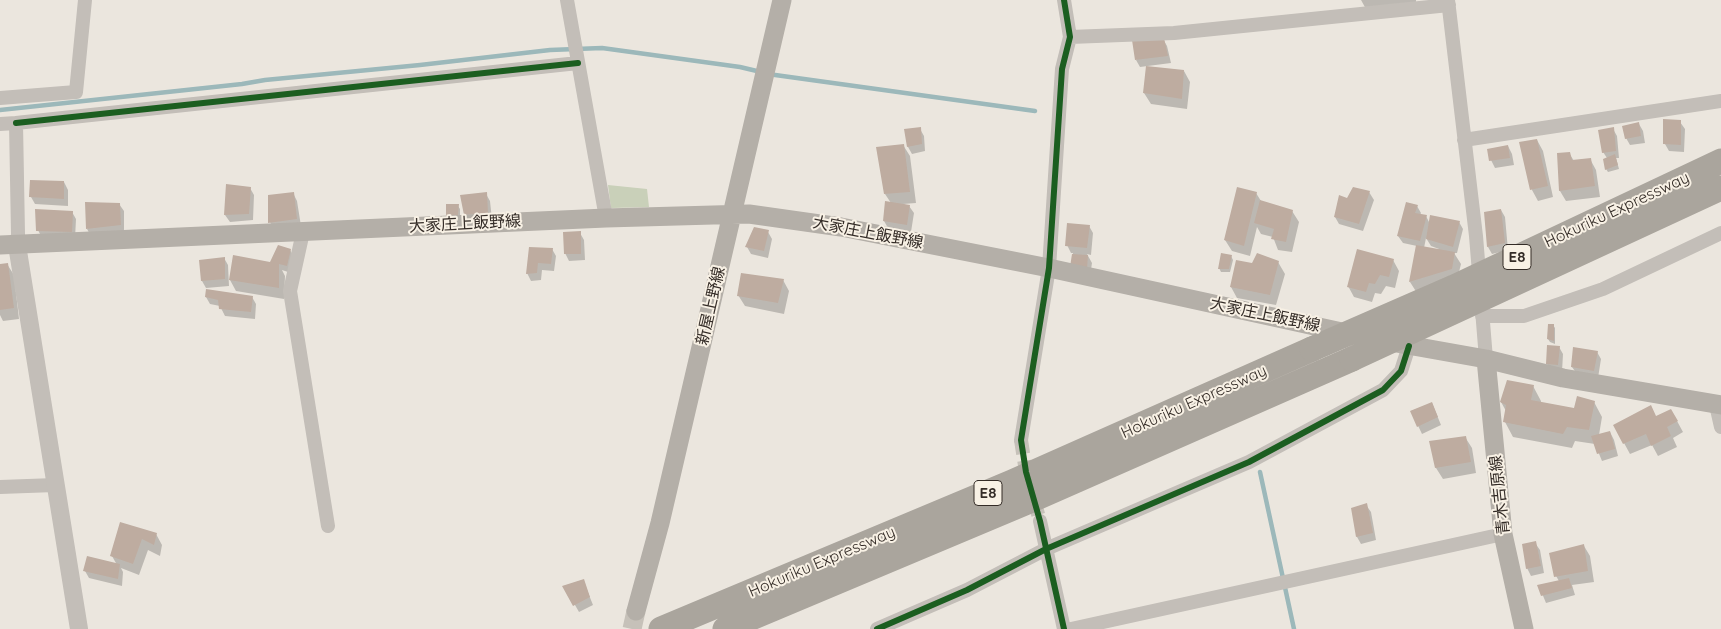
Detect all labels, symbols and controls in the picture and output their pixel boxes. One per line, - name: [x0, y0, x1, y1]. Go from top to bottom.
- street label: Hokuriku Expressway: [1542, 168, 1692, 252]
- street label: 大家庄上飯野線: [409, 211, 521, 237]
- street label: 大家庄上飯野線: [811, 213, 925, 253]
- road number: E8: [1503, 244, 1531, 270]
- street label: 新屋上野線: [693, 265, 729, 347]
- street label: 大家庄上飯野線: [1208, 294, 1322, 336]
- street label: Hokuriku Expressway: [1118, 361, 1270, 443]
- street label: 青木吉原線: [1486, 454, 1514, 536]
- road number: E8: [974, 480, 1002, 506]
- street label: Hokuriku Expressway: [746, 522, 898, 602]

